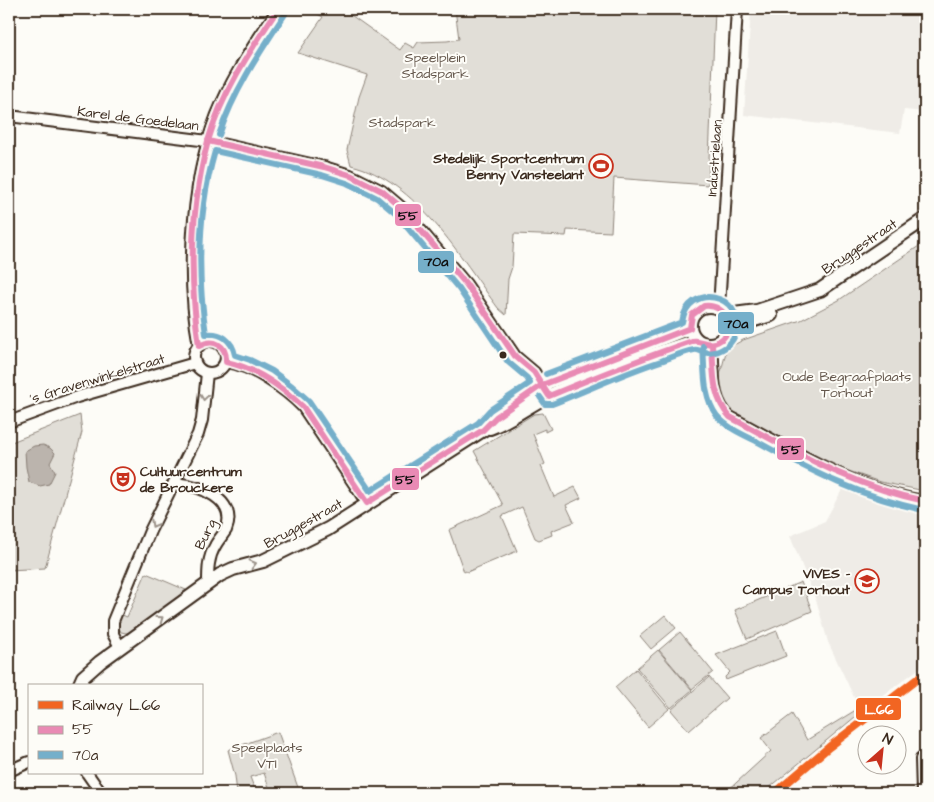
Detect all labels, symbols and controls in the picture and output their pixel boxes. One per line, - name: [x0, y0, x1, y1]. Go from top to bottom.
- park label: Speelplein Stadspark: [401, 48, 469, 84]
- street label: Karel de Goedelaan: [76, 102, 200, 136]
- park label: Stadspark: [368, 113, 436, 133]
- street label: Industrielaan: [702, 119, 728, 197]
- place label: Stedelijk Sportcentrum Benny Vansteelant: [432, 149, 585, 185]
- sports icon: Stedelijk Sportcentrum Benny Vansteelant: [588, 153, 614, 179]
- line badge: 55: [394, 203, 422, 227]
- text: 55: [398, 206, 419, 226]
- street label: Bruggestraat: [818, 214, 902, 279]
- line badge: 70a: [417, 250, 455, 274]
- text: 70a: [423, 252, 449, 272]
- line badge: 70a: [717, 311, 755, 335]
- text: 70a: [723, 314, 749, 334]
- street label: 's Gravenwinkelstraat: [27, 349, 168, 409]
- unlabelled marker: [498, 350, 508, 360]
- park label: Oude Begraafplaats Torhout: [783, 367, 911, 403]
- one-way arrow: [199, 393, 210, 401]
- line badge: 55: [776, 437, 805, 461]
- text: 55: [781, 440, 802, 460]
- place label: Cultuurcentrum de Brouckere: [139, 462, 243, 498]
- theatre icon: Cultuurcentrum de Brouckere: [110, 466, 136, 492]
- line badge: 55: [391, 467, 420, 491]
- text: 55: [395, 470, 416, 490]
- street label: Bruggestraat: [261, 494, 347, 554]
- street label: Burg: [190, 516, 222, 553]
- one-way arrow: [151, 519, 161, 528]
- one-way arrow: [248, 559, 257, 570]
- place label: VIVES - Campus Torhout: [743, 564, 851, 600]
- school or university icon: VIVES - Campus Torhout: [854, 568, 880, 594]
- one-way arrow: [154, 616, 163, 624]
- legend: [28, 684, 202, 774]
- text: Railway L.66: [72, 695, 161, 717]
- line badge: L.66: [855, 697, 902, 721]
- text: L.66: [864, 700, 894, 720]
- text: 55: [72, 719, 94, 740]
- north arrow: [856, 724, 906, 774]
- text: N: [879, 728, 896, 750]
- park label: Speelplaats VTI: [231, 738, 303, 774]
- text: 70a: [72, 745, 99, 766]

